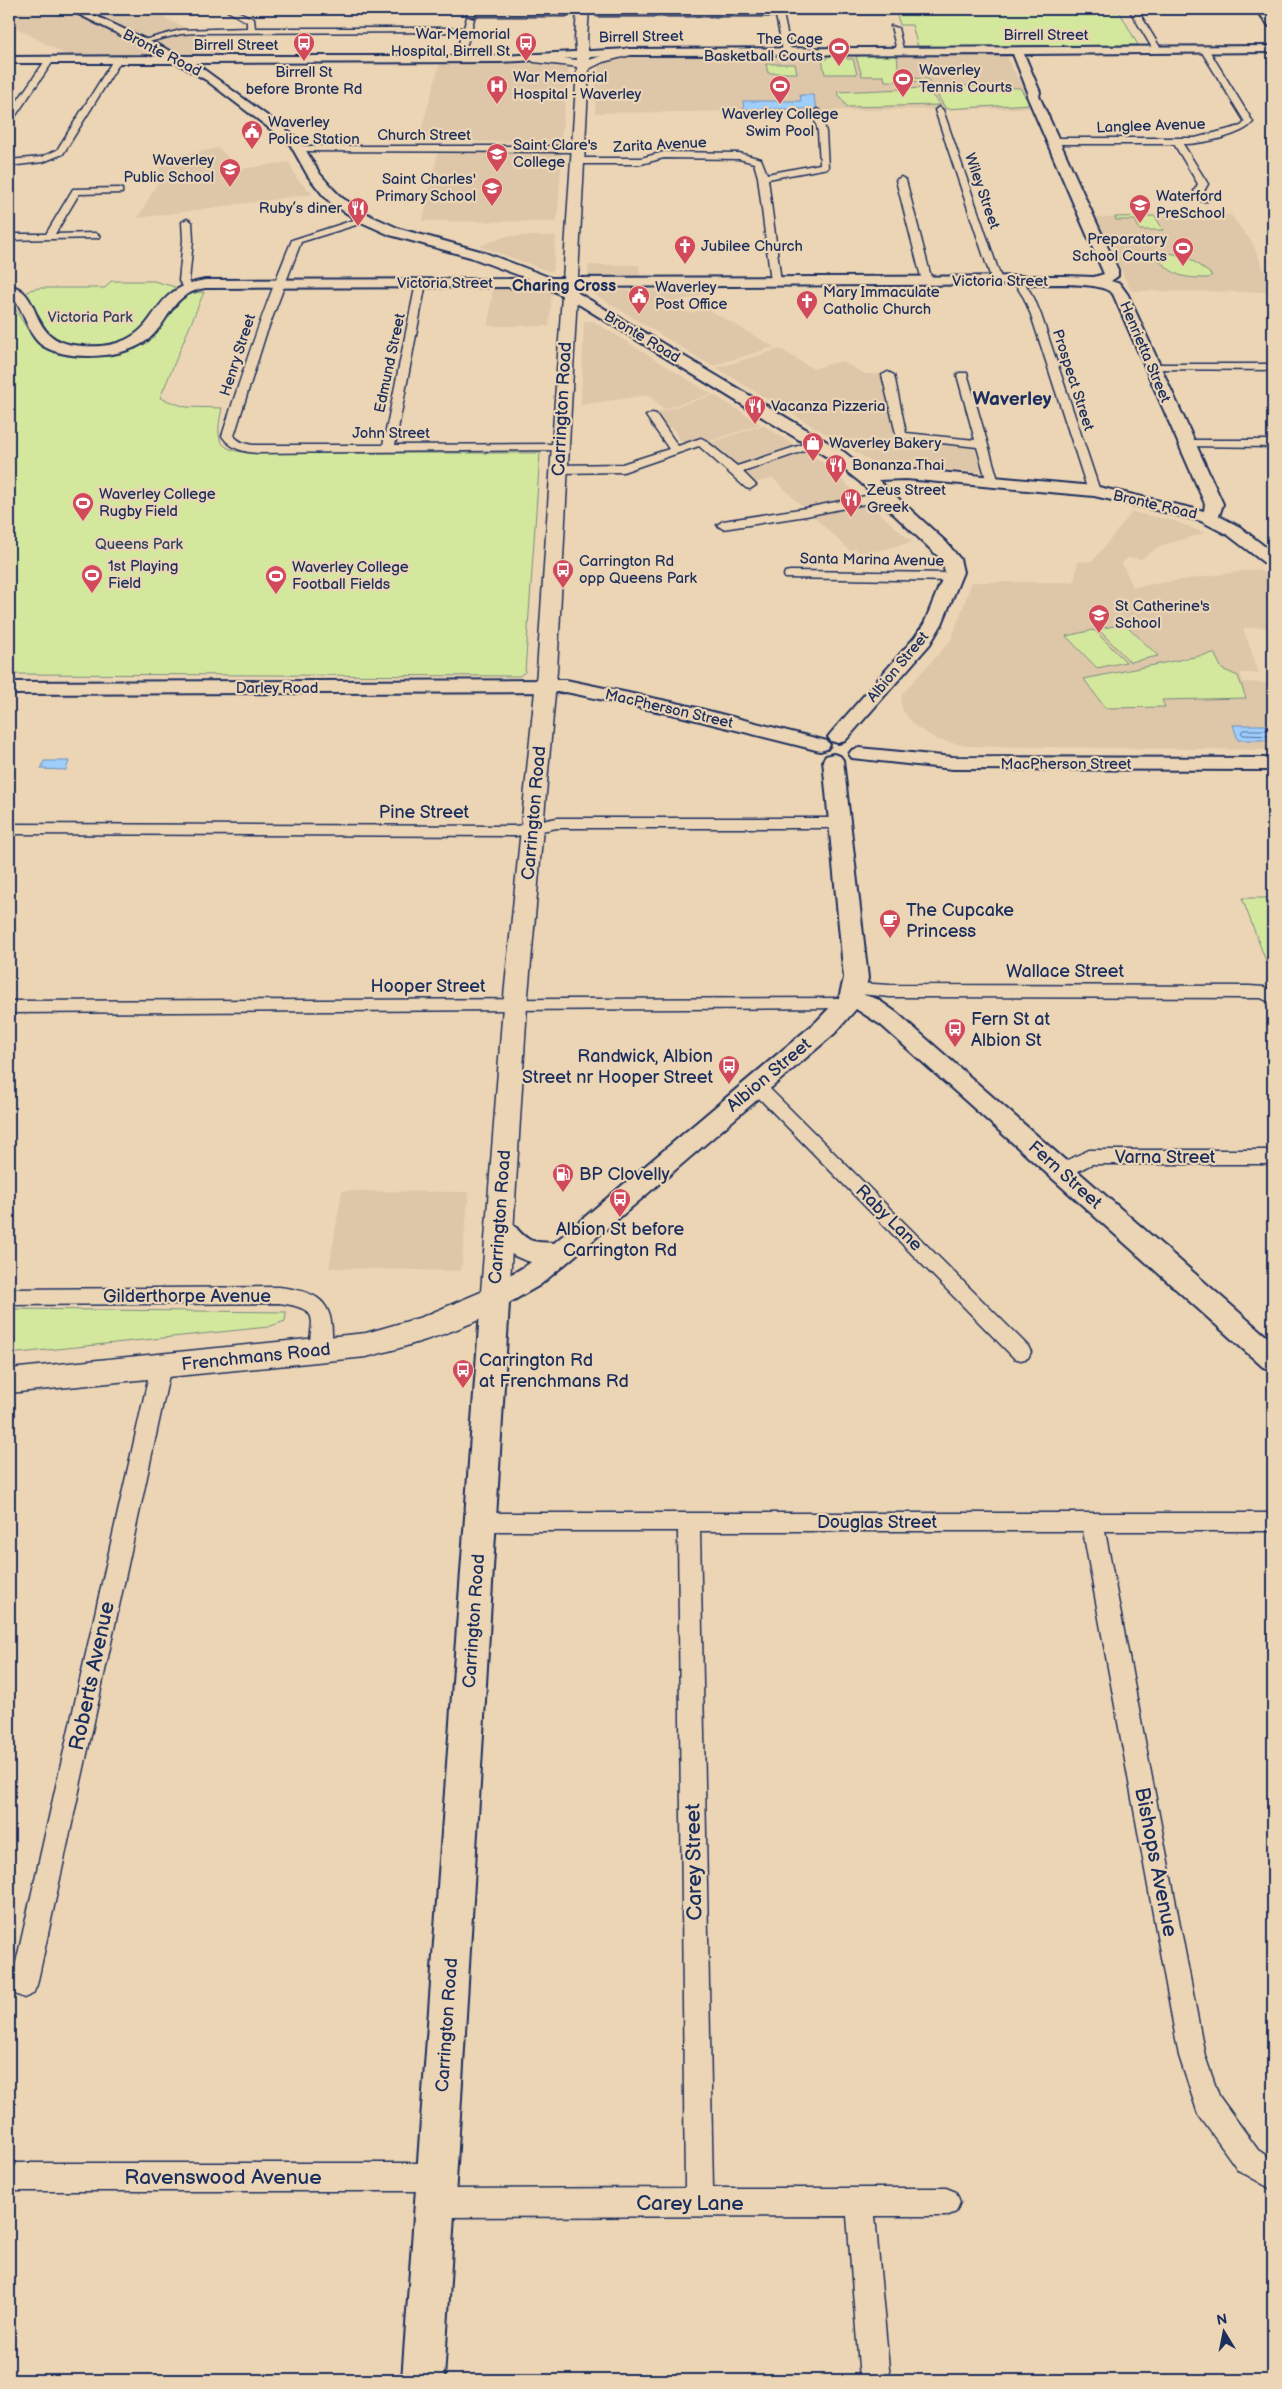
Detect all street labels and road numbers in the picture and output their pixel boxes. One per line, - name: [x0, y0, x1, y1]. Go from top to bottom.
- street label: Bronte Road: [119, 25, 205, 81]
- street label: Birrell Street: [1004, 26, 1089, 45]
- street label: Birrell Street: [598, 27, 684, 47]
- street label: Birrell Street: [194, 36, 279, 55]
- street label: Langlee Avenue: [1096, 115, 1206, 137]
- street label: Church Street: [377, 126, 471, 145]
- street label: Zarita Avenue: [612, 133, 707, 157]
- street label: Wiley Street: [960, 150, 1004, 232]
- street label: Victoria Street: [952, 272, 1048, 291]
- street label: Victoria Street: [397, 274, 493, 293]
- street label: Henrietta Street: [1115, 298, 1175, 406]
- street label: Bronte Road: [600, 307, 684, 367]
- street label: Henry Street: [216, 311, 260, 398]
- street label: Edmund Street: [370, 311, 410, 414]
- street label: Prospect Street: [1048, 327, 1098, 434]
- street label: Carrington Road: [548, 341, 576, 477]
- street label: John Street: [352, 424, 430, 443]
- street label: Bronte Road: [1111, 486, 1199, 524]
- street label: Santa Marina Avenue: [800, 549, 944, 571]
- street label: Albion Street: [863, 628, 933, 706]
- street label: Darley Road: [236, 679, 318, 698]
- street label: MacPherson Street: [603, 685, 735, 733]
- street label: Carrington Road: [518, 745, 550, 881]
- street label: MacPherson Street: [1001, 755, 1132, 774]
- street label: Pine Street: [379, 802, 470, 823]
- street label: Wallace Street: [1006, 961, 1124, 982]
- street label: Hooper Street: [370, 976, 486, 997]
- street label: Albion Street: [723, 1033, 816, 1116]
- street label: Fern Street: [1024, 1137, 1106, 1214]
- street label: Varna Street: [1115, 1147, 1216, 1168]
- street label: Carrington Road: [485, 1149, 515, 1285]
- street label: Raby Lane: [851, 1180, 927, 1256]
- street label: Gilderthorpe Avenue: [103, 1286, 271, 1307]
- street label: Frenchmans Road: [180, 1339, 332, 1375]
- street label: Douglas Street: [817, 1512, 938, 1533]
- street label: Carrington Road: [459, 1553, 489, 1689]
- street label: Roberts Avenue: [64, 1599, 120, 1753]
- street label: Bishops Avenue: [1129, 1785, 1183, 1939]
- street label: Carey Street: [680, 1803, 708, 1921]
- street label: Carrington Road: [432, 1957, 462, 2093]
- street label: Ravenswood Avenue: [124, 2165, 322, 2190]
- street label: Carey Lane: [636, 2191, 744, 2216]

